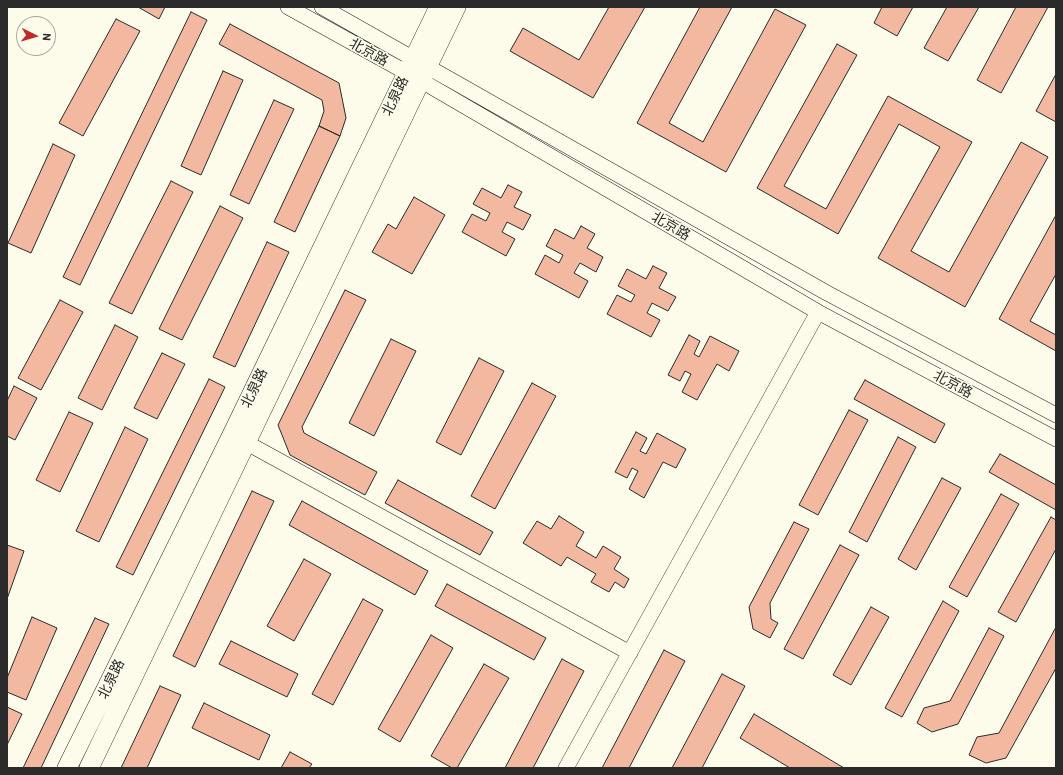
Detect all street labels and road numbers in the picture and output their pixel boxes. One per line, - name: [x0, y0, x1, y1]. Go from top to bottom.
- street label: 北京路: [347, 34, 391, 70]
- street label: 北泉路: [378, 73, 412, 119]
- street label: 北京路: [649, 208, 693, 244]
- street label: 北泉路: [237, 365, 271, 411]
- street label: 北京路: [931, 367, 975, 401]
- street label: 北泉路: [94, 656, 128, 702]

